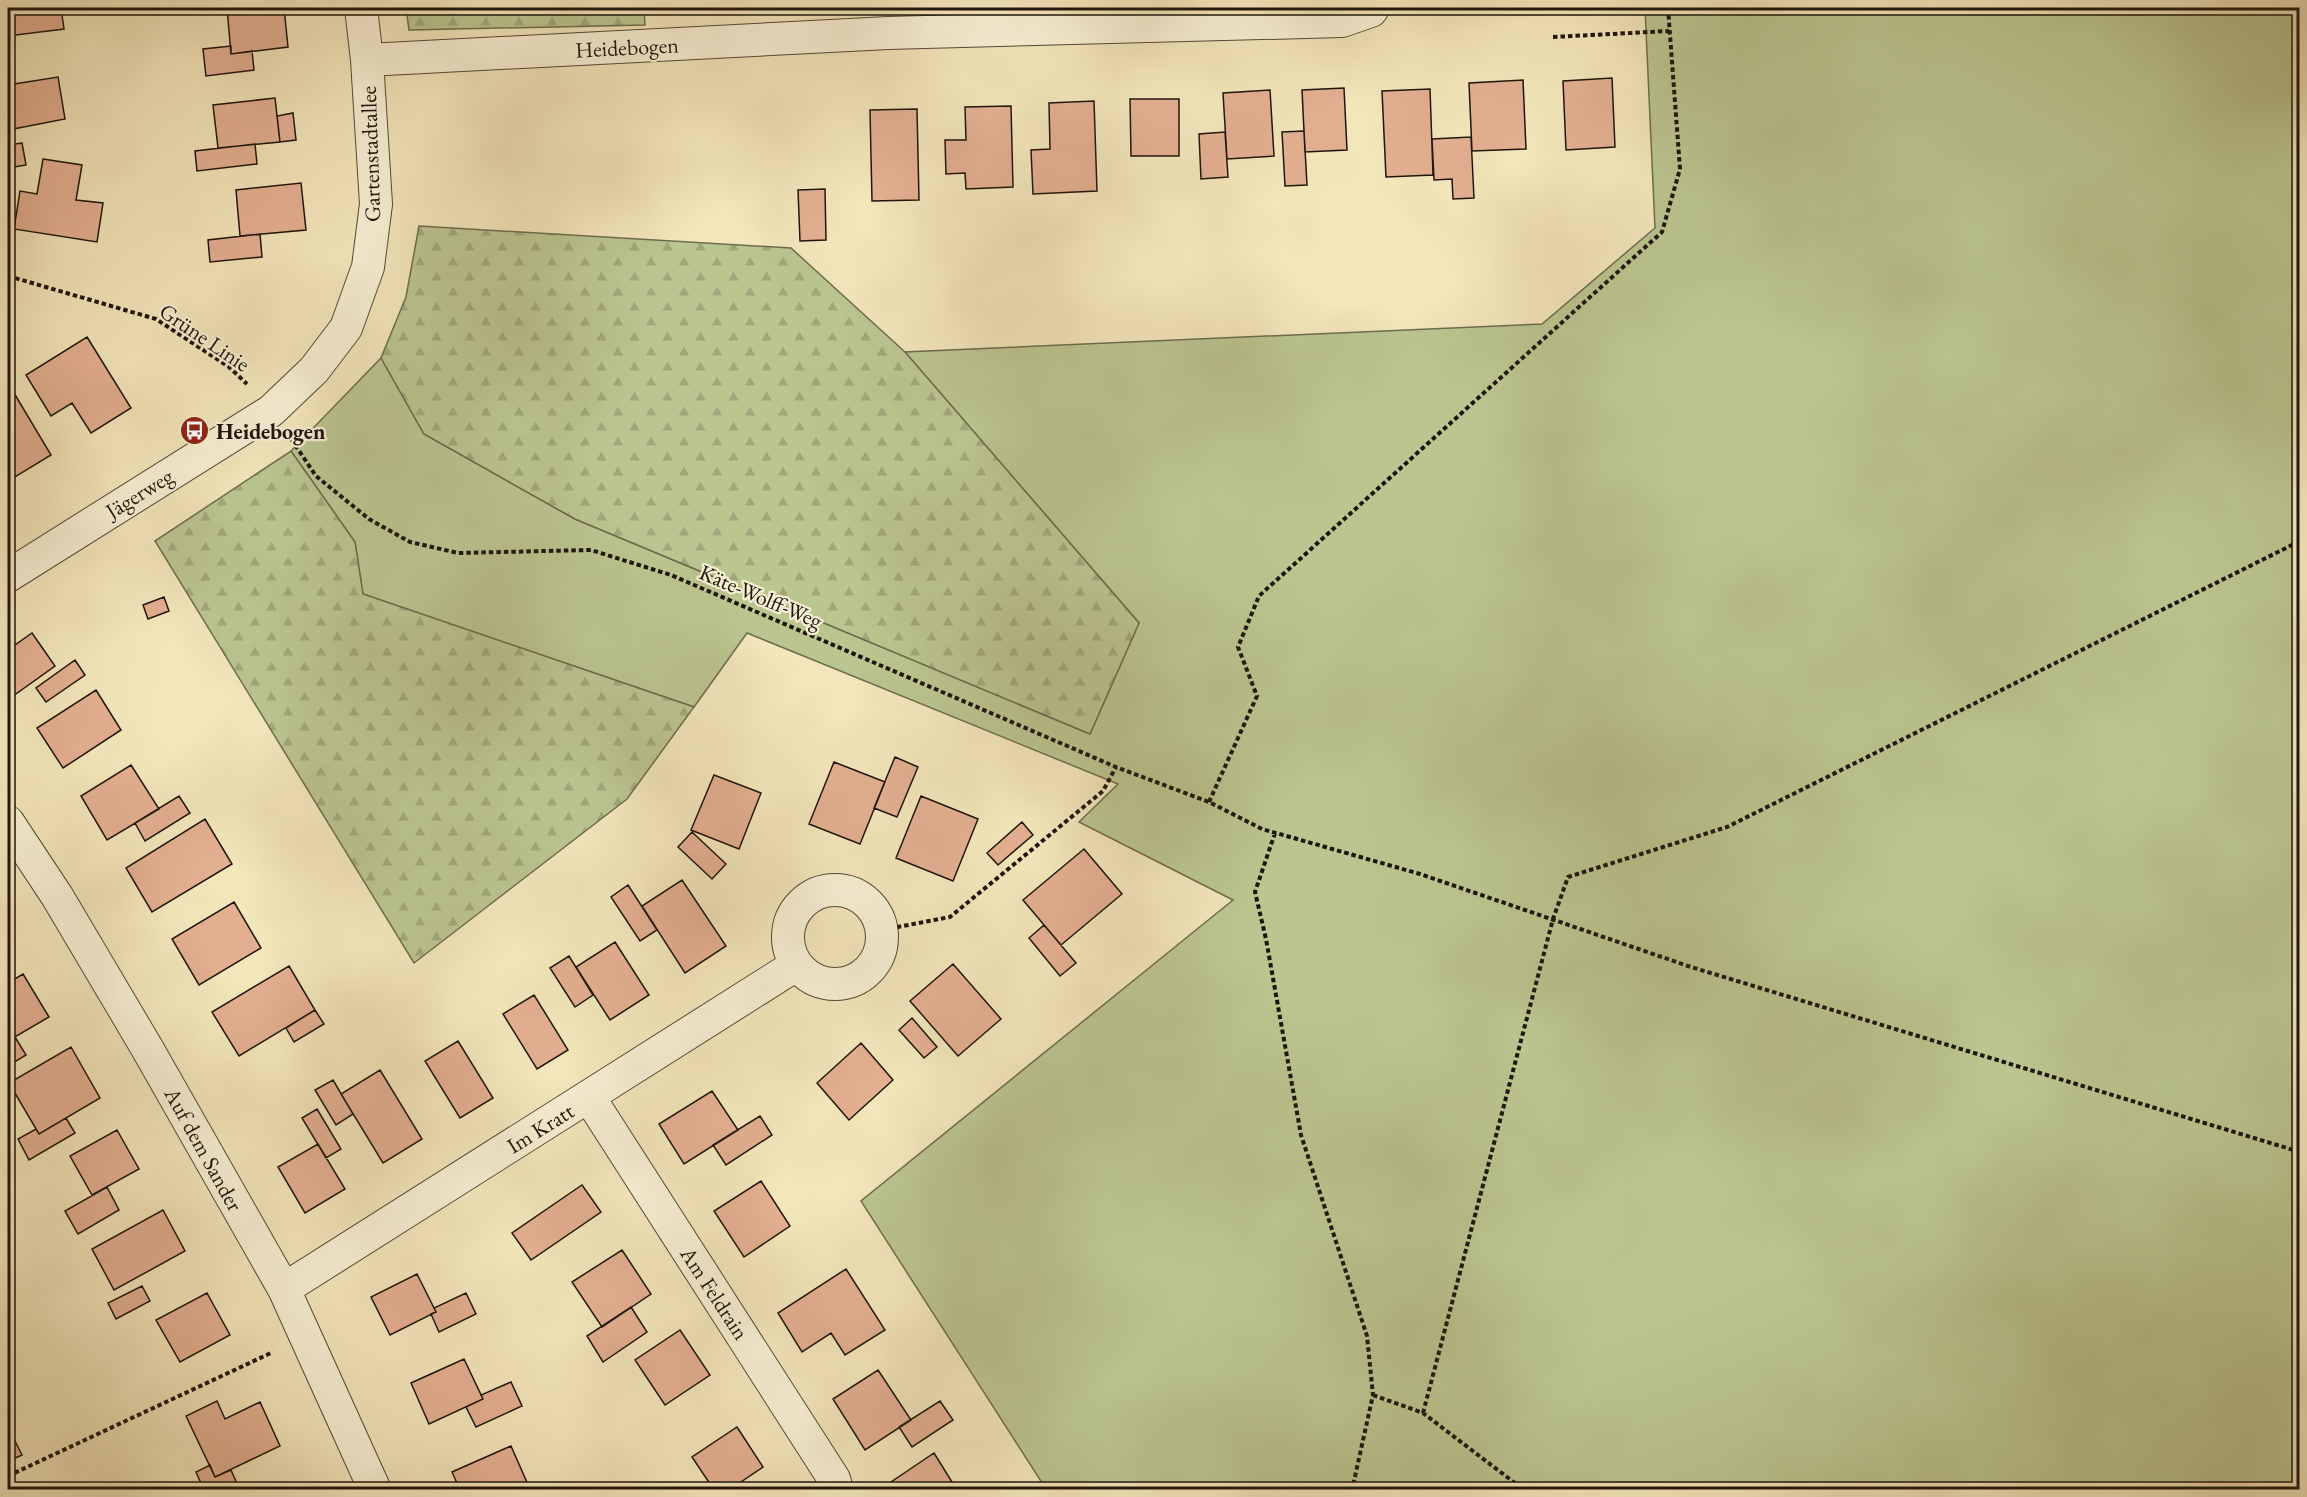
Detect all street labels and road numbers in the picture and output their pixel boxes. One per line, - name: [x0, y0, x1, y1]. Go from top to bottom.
- street label: Heidebogen: [575, 30, 680, 65]
- street label: Gartenstadtallee: [354, 85, 387, 223]
- street label: Grüne Linie: [154, 296, 256, 379]
- street label: Jägerweg: [98, 461, 179, 527]
- street label: Käte-Wolff-Weg: [695, 558, 827, 636]
- street label: Auf dem Sander: [157, 1081, 250, 1217]
- street label: Im Kratt: [501, 1096, 579, 1160]
- street label: Am Feldrain: [673, 1240, 756, 1346]

